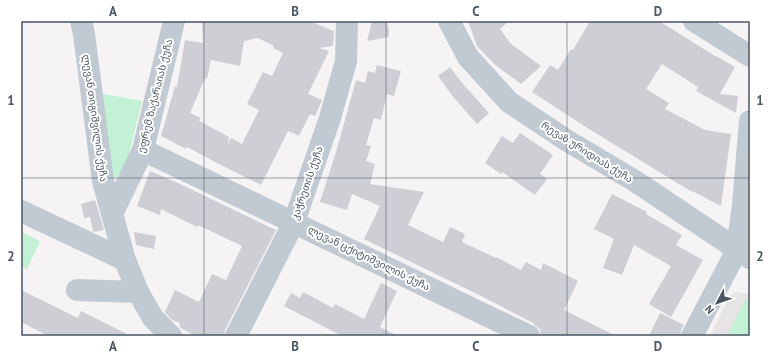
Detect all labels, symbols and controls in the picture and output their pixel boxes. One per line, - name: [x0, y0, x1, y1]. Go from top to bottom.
- text: A: [109, 3, 117, 20]
- text: B: [291, 3, 299, 20]
- text: C: [472, 3, 480, 20]
- text: D: [654, 3, 662, 20]
- street label: ეფრემ ზაქარაიას ქუჩა: [135, 38, 175, 154]
- street label: ლევან თიგიშვილის ქუჩა: [80, 53, 110, 183]
- text: 1: [7, 92, 15, 109]
- text: 1: [756, 92, 764, 109]
- street label: რევაზ ურიდიას ქუჩა: [539, 119, 635, 185]
- street label: კაჭრეთის ქუჩა: [288, 144, 326, 222]
- street label: ლევან ცქიტიშვილის ქუჩა: [306, 223, 432, 293]
- text: 2: [7, 248, 15, 265]
- text: 2: [756, 248, 764, 265]
- north arrow: [697, 283, 737, 323]
- text: N: [702, 302, 717, 317]
- text: A: [109, 338, 117, 355]
- text: B: [291, 338, 299, 355]
- text: C: [472, 338, 480, 355]
- text: D: [654, 338, 662, 355]

